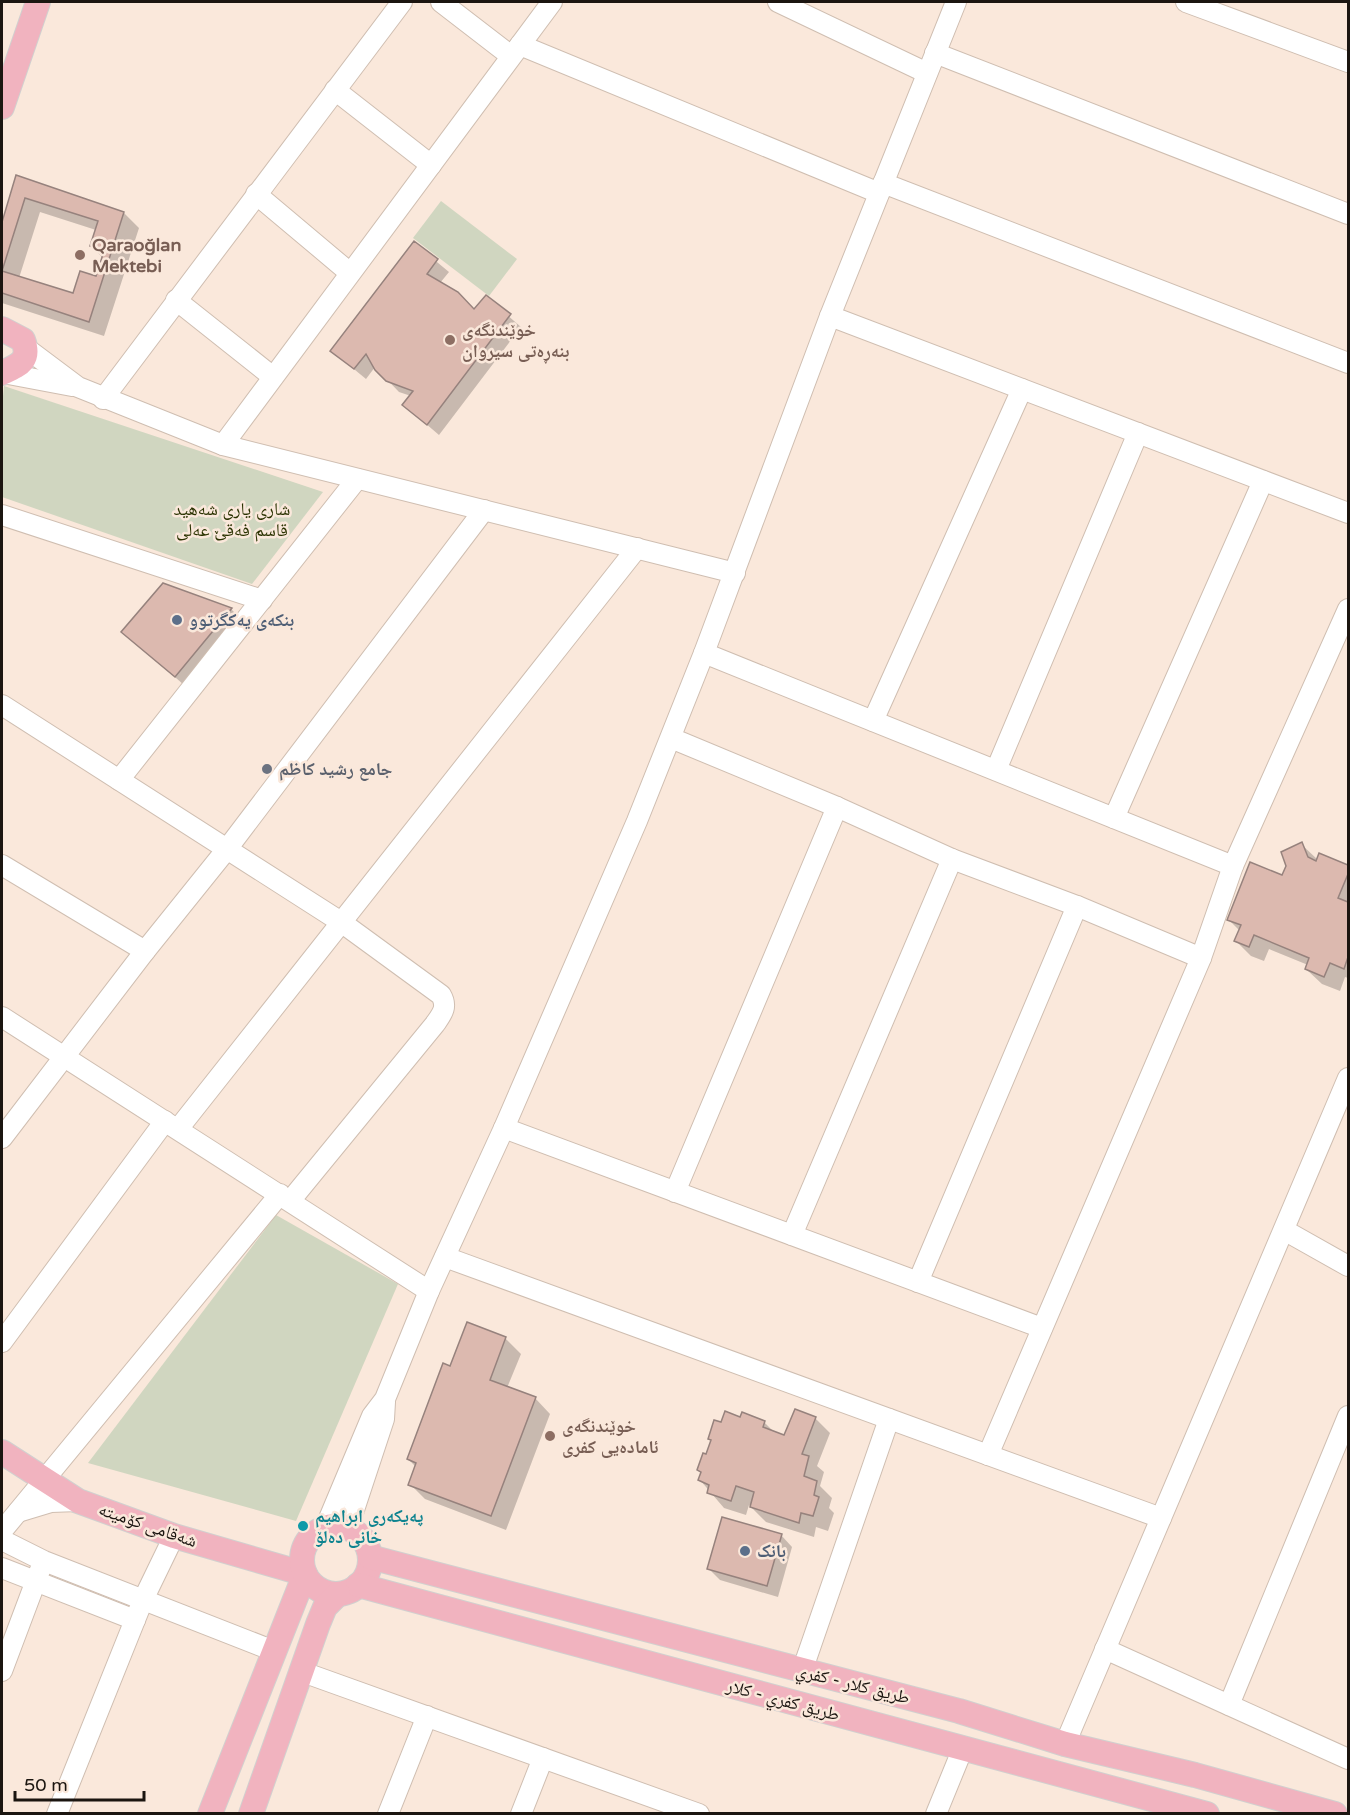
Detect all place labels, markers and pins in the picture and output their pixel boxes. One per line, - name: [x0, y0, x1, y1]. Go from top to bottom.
- place label: Qaraoğlan Mektebi: [92, 234, 181, 277]
- marker: Qaraoğlan Mektebi: [73, 248, 87, 262]
- place label: خوێندنگەی بنەڕەتی سیروان: [462, 319, 569, 364]
- marker: خوێندنگەی بنەڕەتی سیروان: [443, 333, 457, 347]
- place label: بنکەی یەکگرتوو: [189, 609, 294, 631]
- marker: بنکەی یەکگرتوو: [170, 613, 184, 627]
- place label: جامع رشيد كاظم: [279, 758, 393, 781]
- marker: جامع رشيد كاظم: [260, 762, 274, 776]
- place label: خوێندنگەی ئامادەیی کفری: [562, 1415, 659, 1458]
- marker: خوێندنگەی ئامادەیی کفری: [543, 1429, 557, 1443]
- place label: پەیکەری ابراهیم خانی دەلۆ: [315, 1505, 424, 1548]
- marker: پەیکەری ابراهیم خانی دەلۆ: [296, 1519, 310, 1533]
- place label: بانک: [757, 1540, 786, 1562]
- marker: بانک: [738, 1544, 752, 1558]

